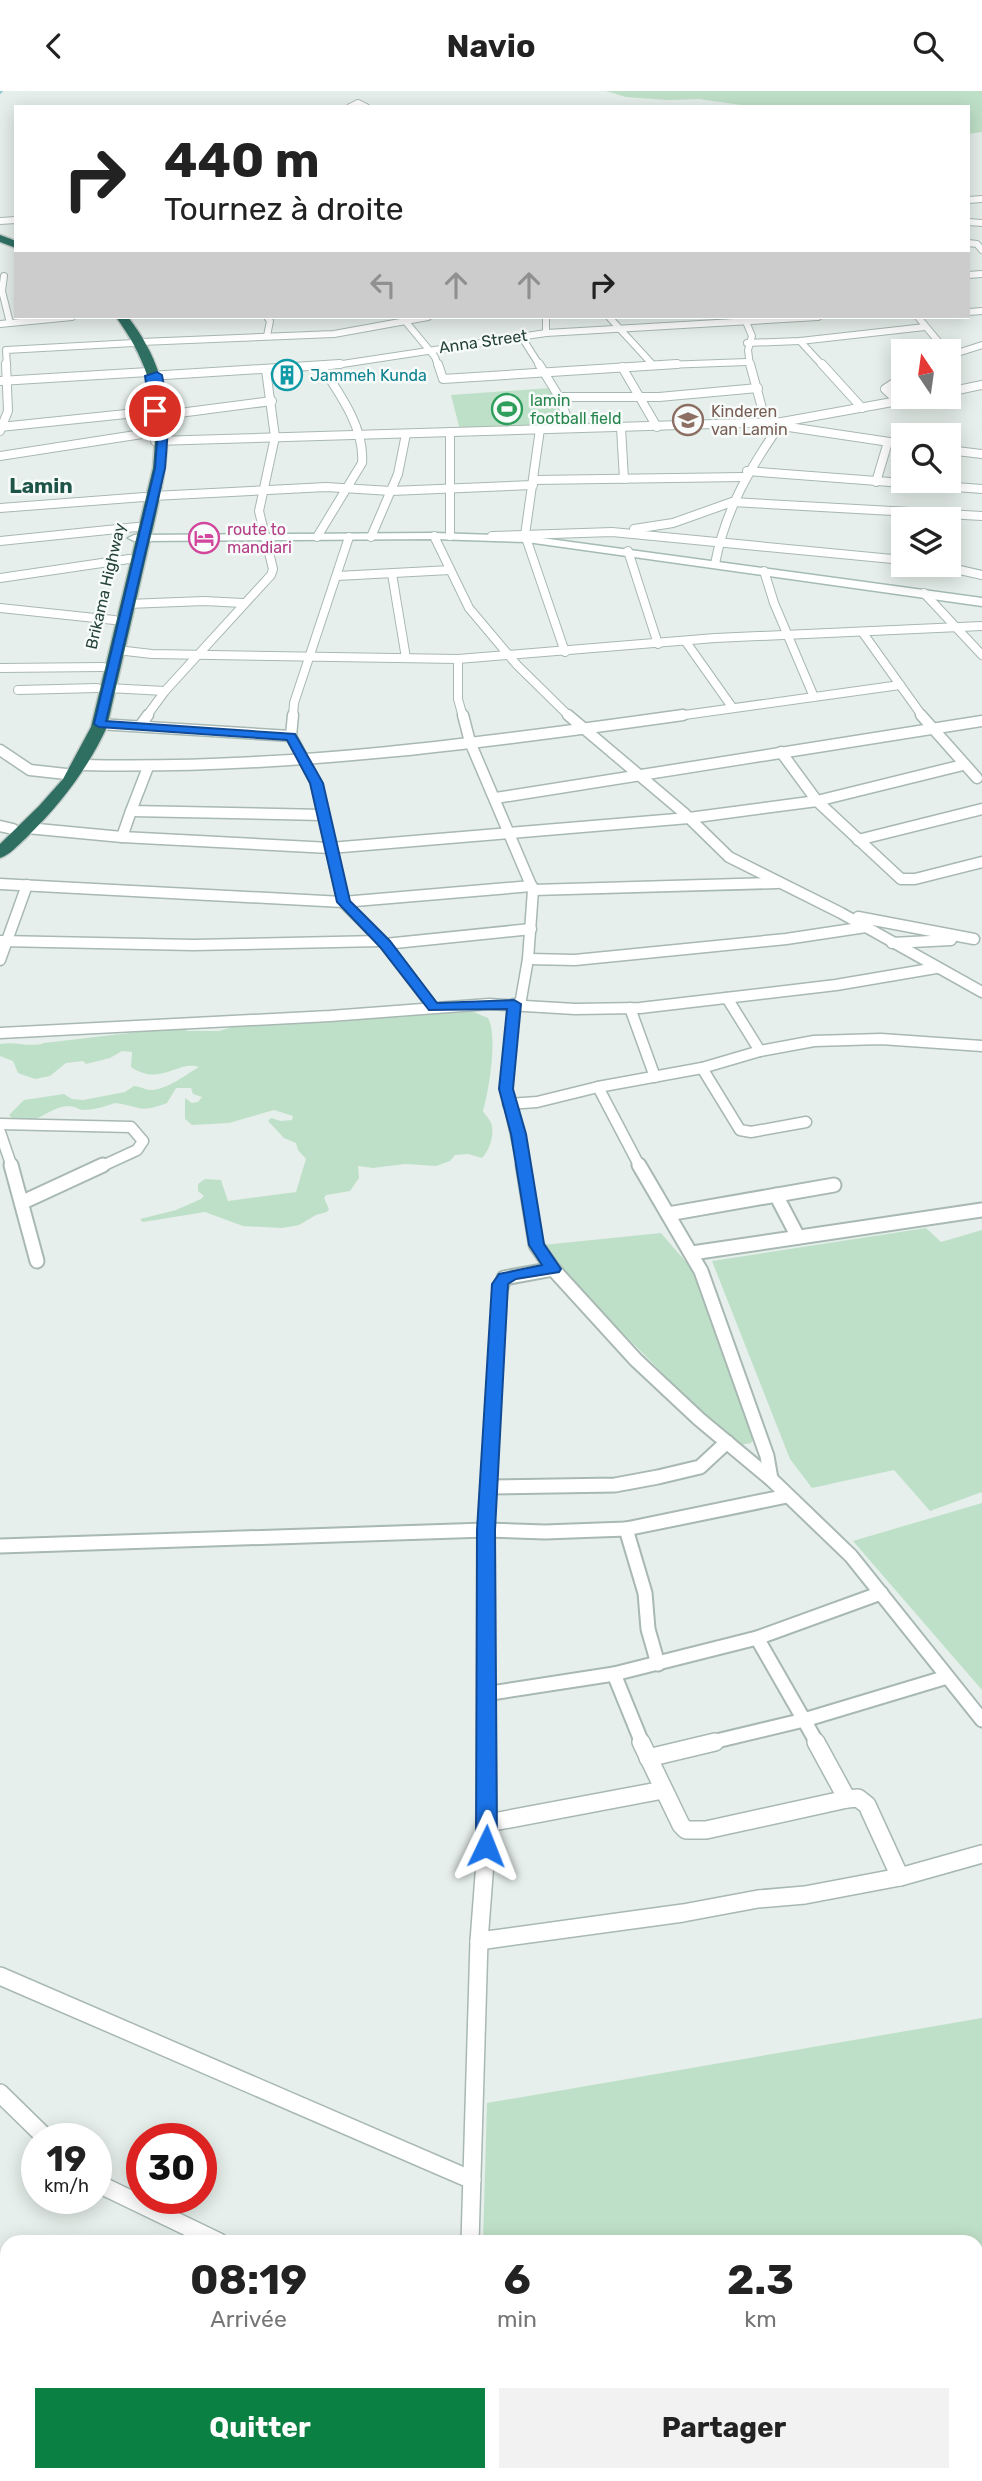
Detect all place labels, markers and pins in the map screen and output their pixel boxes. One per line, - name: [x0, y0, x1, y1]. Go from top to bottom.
- building icon: Jammeh Kunda: [270, 358, 304, 392]
- place label: Jammeh Kunda: [310, 366, 427, 385]
- pin: [125, 381, 185, 441]
- place label: lamin football field: [530, 391, 621, 428]
- sports icon: lamin football field: [490, 392, 524, 426]
- place label: Kinderen van Lamin: [711, 402, 788, 439]
- school or university icon: Kinderen van Lamin: [671, 403, 705, 437]
- place label: route to mandiari: [227, 520, 292, 557]
- hotel icon: route to mandiari: [187, 521, 221, 555]

